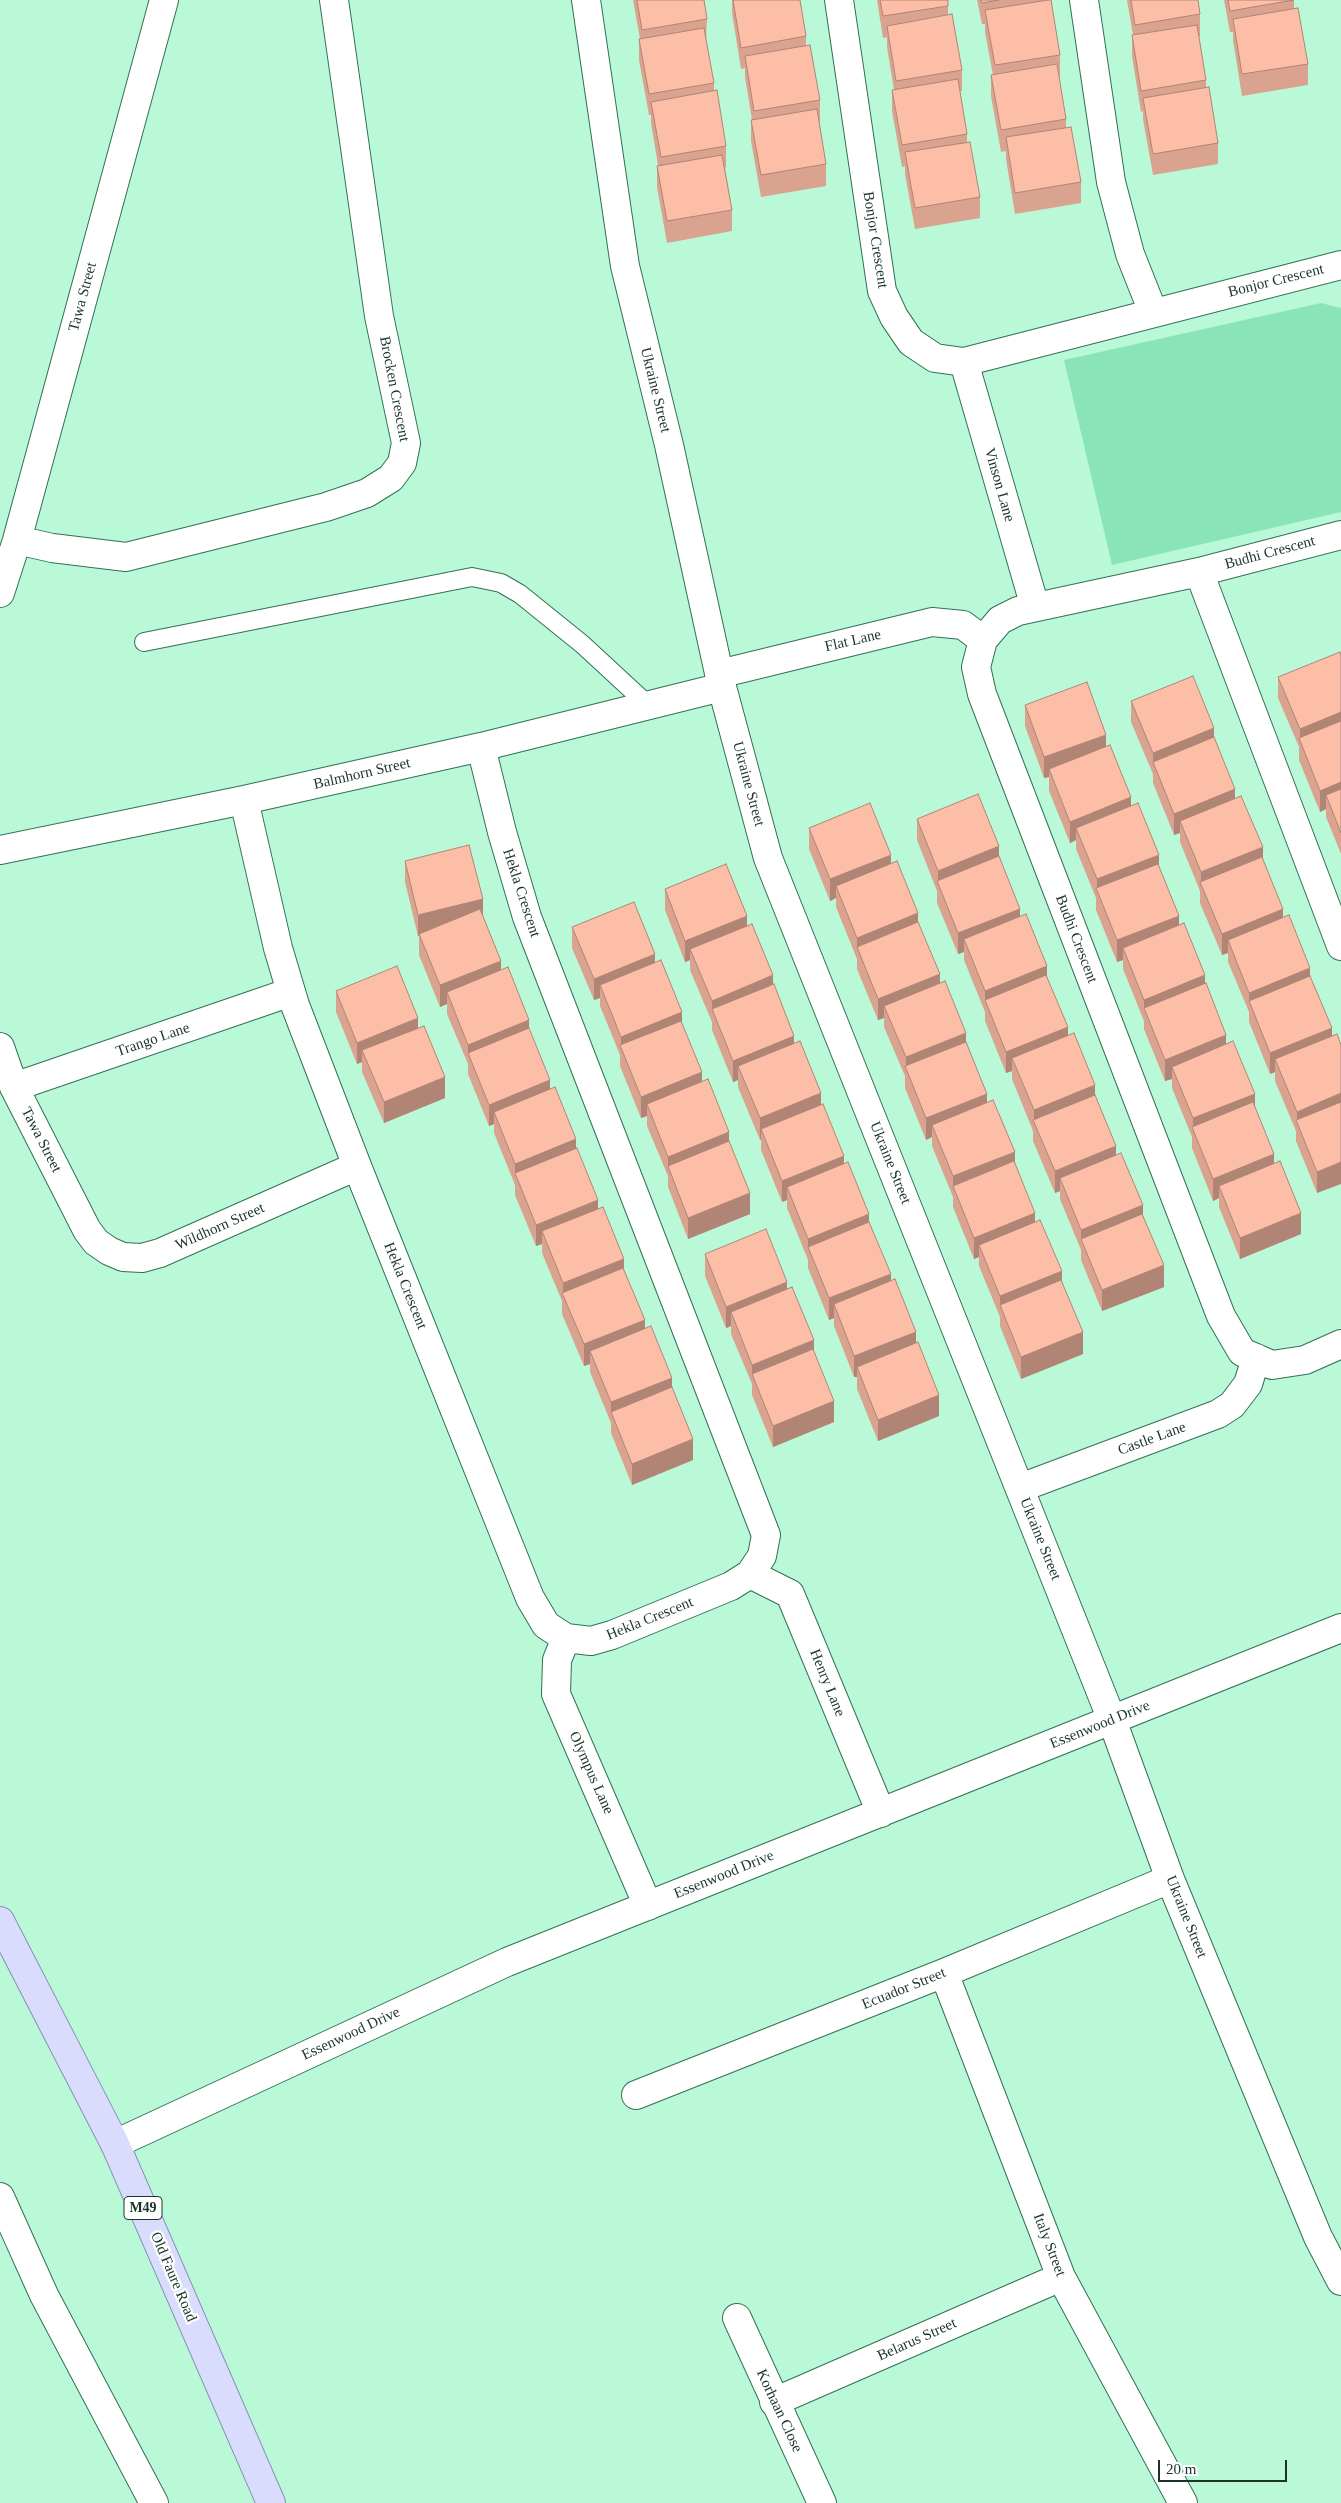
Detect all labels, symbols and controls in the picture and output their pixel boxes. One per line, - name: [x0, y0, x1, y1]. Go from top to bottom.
- street label: Bonjor Crescent: [858, 190, 892, 290]
- street label: Tawa Street: [65, 260, 101, 334]
- street label: Bonjor Crescent: [1226, 260, 1326, 302]
- street label: Brocken Crescent: [375, 335, 413, 443]
- street label: Ukraine Street: [636, 346, 674, 434]
- street label: Vinson Lane: [980, 446, 1018, 524]
- street label: Budhi Crescent: [1223, 532, 1317, 574]
- street label: Flat Lane: [823, 626, 883, 656]
- street label: Ukraine Street: [728, 740, 768, 828]
- street label: Balmhorn Street: [312, 754, 412, 794]
- street label: Hekla Crescent: [498, 846, 544, 940]
- street label: Budhi Crescent: [1051, 892, 1101, 986]
- street label: Trango Lane: [114, 1019, 192, 1061]
- street label: Tawa Street: [17, 1104, 65, 1176]
- street label: Ukraine Street: [865, 1119, 915, 1207]
- street label: Wildhorn Street: [173, 1199, 267, 1255]
- street label: Hekla Crescent: [379, 1240, 431, 1332]
- street label: Castle Lane: [1115, 1418, 1189, 1460]
- street label: Ukraine Street: [1015, 1495, 1065, 1583]
- street label: Hekla Crescent: [604, 1593, 696, 1645]
- street label: Henry Lane: [805, 1647, 849, 1719]
- street label: Essenwood Drive: [1047, 1697, 1153, 1753]
- street label: Olympus Lane: [565, 1729, 617, 1817]
- street label: Essenwood Drive: [671, 1847, 777, 1903]
- street label: Ukraine Street: [1161, 1873, 1211, 1961]
- street label: Ecuador Street: [860, 1964, 948, 2014]
- street label: Essenwood Drive: [299, 2003, 403, 2065]
- road number: M49: [124, 2196, 162, 2220]
- street label: Italy Street: [1029, 2211, 1069, 2279]
- street label: Old Faure Road: [146, 2229, 200, 2325]
- street label: Belarus Street: [875, 2315, 959, 2365]
- street label: Korhaan Close: [752, 2367, 806, 2455]
- scale bar: [1161, 2450, 1290, 2482]
- text: 20 m: [1166, 2461, 1196, 2477]

